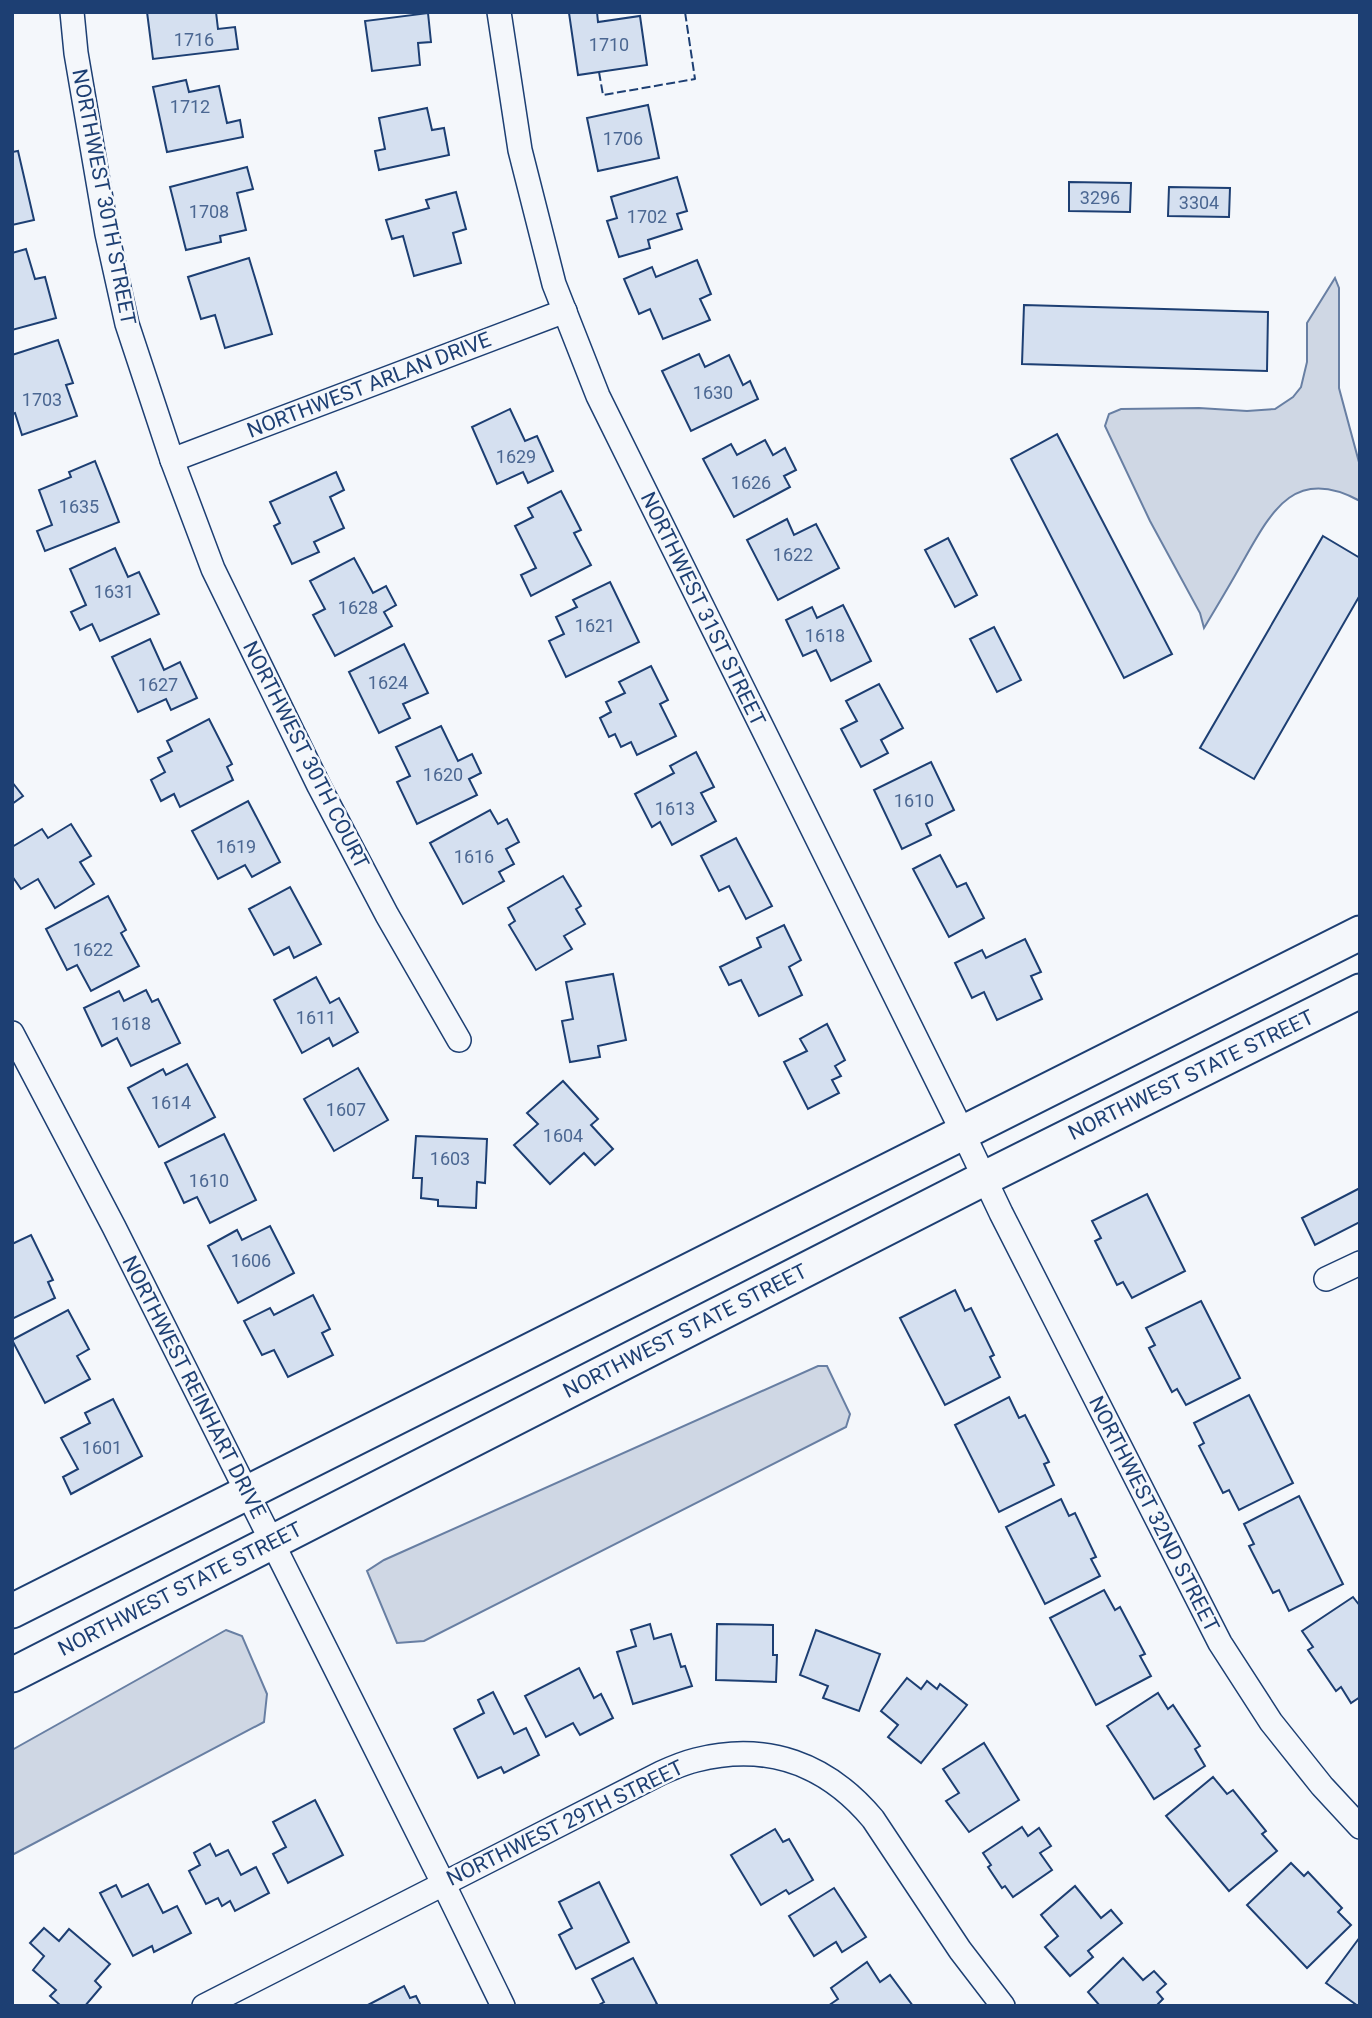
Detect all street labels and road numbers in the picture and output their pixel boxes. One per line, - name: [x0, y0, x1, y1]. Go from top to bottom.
- street label: NORTHWEST 30TH STREET: [67, 67, 141, 328]
- street label: NORTHWEST ARLAN DRIVE: [244, 327, 494, 443]
- street label: NORTHWEST 31ST STREET: [636, 488, 770, 730]
- street label: NORTHWEST 30TH COURT: [238, 637, 374, 873]
- street label: NORTHWEST STATE STREET: [1064, 1005, 1318, 1145]
- street label: NORTHWEST REINHART DRIVE: [117, 1252, 271, 1522]
- street label: NORTHWEST STATE STREET: [559, 1259, 811, 1403]
- street label: NORTHWEST 32ND STREET: [1084, 1392, 1224, 1636]
- street label: NORTHWEST STATE STREET: [54, 1517, 306, 1661]
- street label: NORTHWEST 29TH STREET: [443, 1755, 688, 1891]

